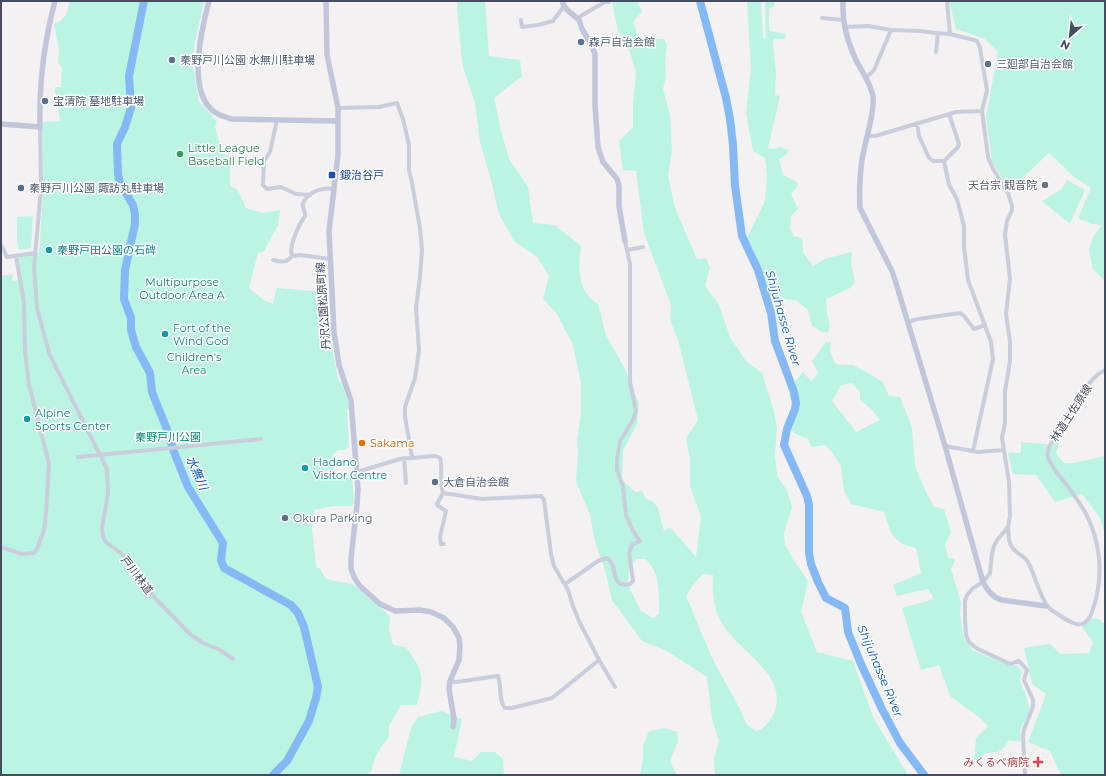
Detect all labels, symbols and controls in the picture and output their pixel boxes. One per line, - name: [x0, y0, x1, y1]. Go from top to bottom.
- north arrow: [1050, 16, 1090, 56]
- place label: 森戸自治会館: [589, 35, 655, 49]
- marker: 森戸自治会館: [576, 37, 586, 47]
- text: N: [1058, 37, 1073, 53]
- place label: 秦野戸川公園 水無川駐車場: [180, 53, 315, 67]
- marker: 秦野戸川公園 水無川駐車場: [167, 55, 177, 65]
- place label: 三廻部自治会館: [996, 57, 1073, 71]
- marker: 三廻部自治会館: [983, 59, 993, 69]
- place label: 宝清院 墓地駐車場: [53, 94, 144, 108]
- marker: 宝清院 墓地駐車場: [40, 96, 50, 106]
- place label: Little League Baseball Field: [188, 141, 265, 168]
- marker: Little League Baseball Field: [175, 149, 185, 159]
- place label: 鍛治谷戸: [340, 168, 384, 182]
- marker: 鍛治谷戸: [327, 170, 337, 180]
- place label: 天台宗 観音院: [968, 178, 1037, 192]
- marker: 天台宗 観音院: [1040, 180, 1050, 190]
- place label: 秦野戸川公園 諏訪丸駐車場: [29, 181, 164, 195]
- marker: 秦野戸川公園 諏訪丸駐車場: [16, 183, 26, 193]
- place label: 秦野戸田公園の石碑: [57, 243, 156, 257]
- marker: 秦野戸田公園の石碑: [44, 245, 54, 255]
- street label: 丹沢公園松原町線: [313, 262, 333, 350]
- water label: Shijuhasse River: [763, 268, 804, 368]
- park label: Multipurpose Outdoor Area A: [139, 275, 225, 302]
- place label: Fort of the Wind God: [173, 321, 231, 348]
- marker: Fort of the Wind God: [160, 329, 170, 339]
- park label: Children's Area: [167, 350, 222, 377]
- street label: 林道土佐原線: [1047, 382, 1095, 444]
- place label: Alpine Sports Center: [35, 406, 110, 433]
- marker: Alpine Sports Center: [22, 414, 32, 424]
- park label: 秦野戸川公園: [135, 430, 201, 444]
- place label: Sakama: [370, 436, 414, 450]
- marker: Sakama: [357, 438, 367, 448]
- water label: 水無川: [183, 453, 212, 494]
- place label: Hadano Visitor Centre: [313, 455, 387, 482]
- marker: Hadano Visitor Centre: [300, 463, 310, 473]
- place label: 大倉自治会館: [443, 475, 509, 489]
- marker: 大倉自治会館: [430, 477, 440, 487]
- place label: Okura Parking: [293, 511, 372, 525]
- marker: Okura Parking: [280, 513, 290, 523]
- street label: 戸川林道: [118, 553, 156, 597]
- water label: Shijuhasse River: [854, 622, 907, 719]
- place label: みくるべ病院: [963, 755, 1029, 769]
- marker: みくるべ病院: [1032, 756, 1044, 768]

